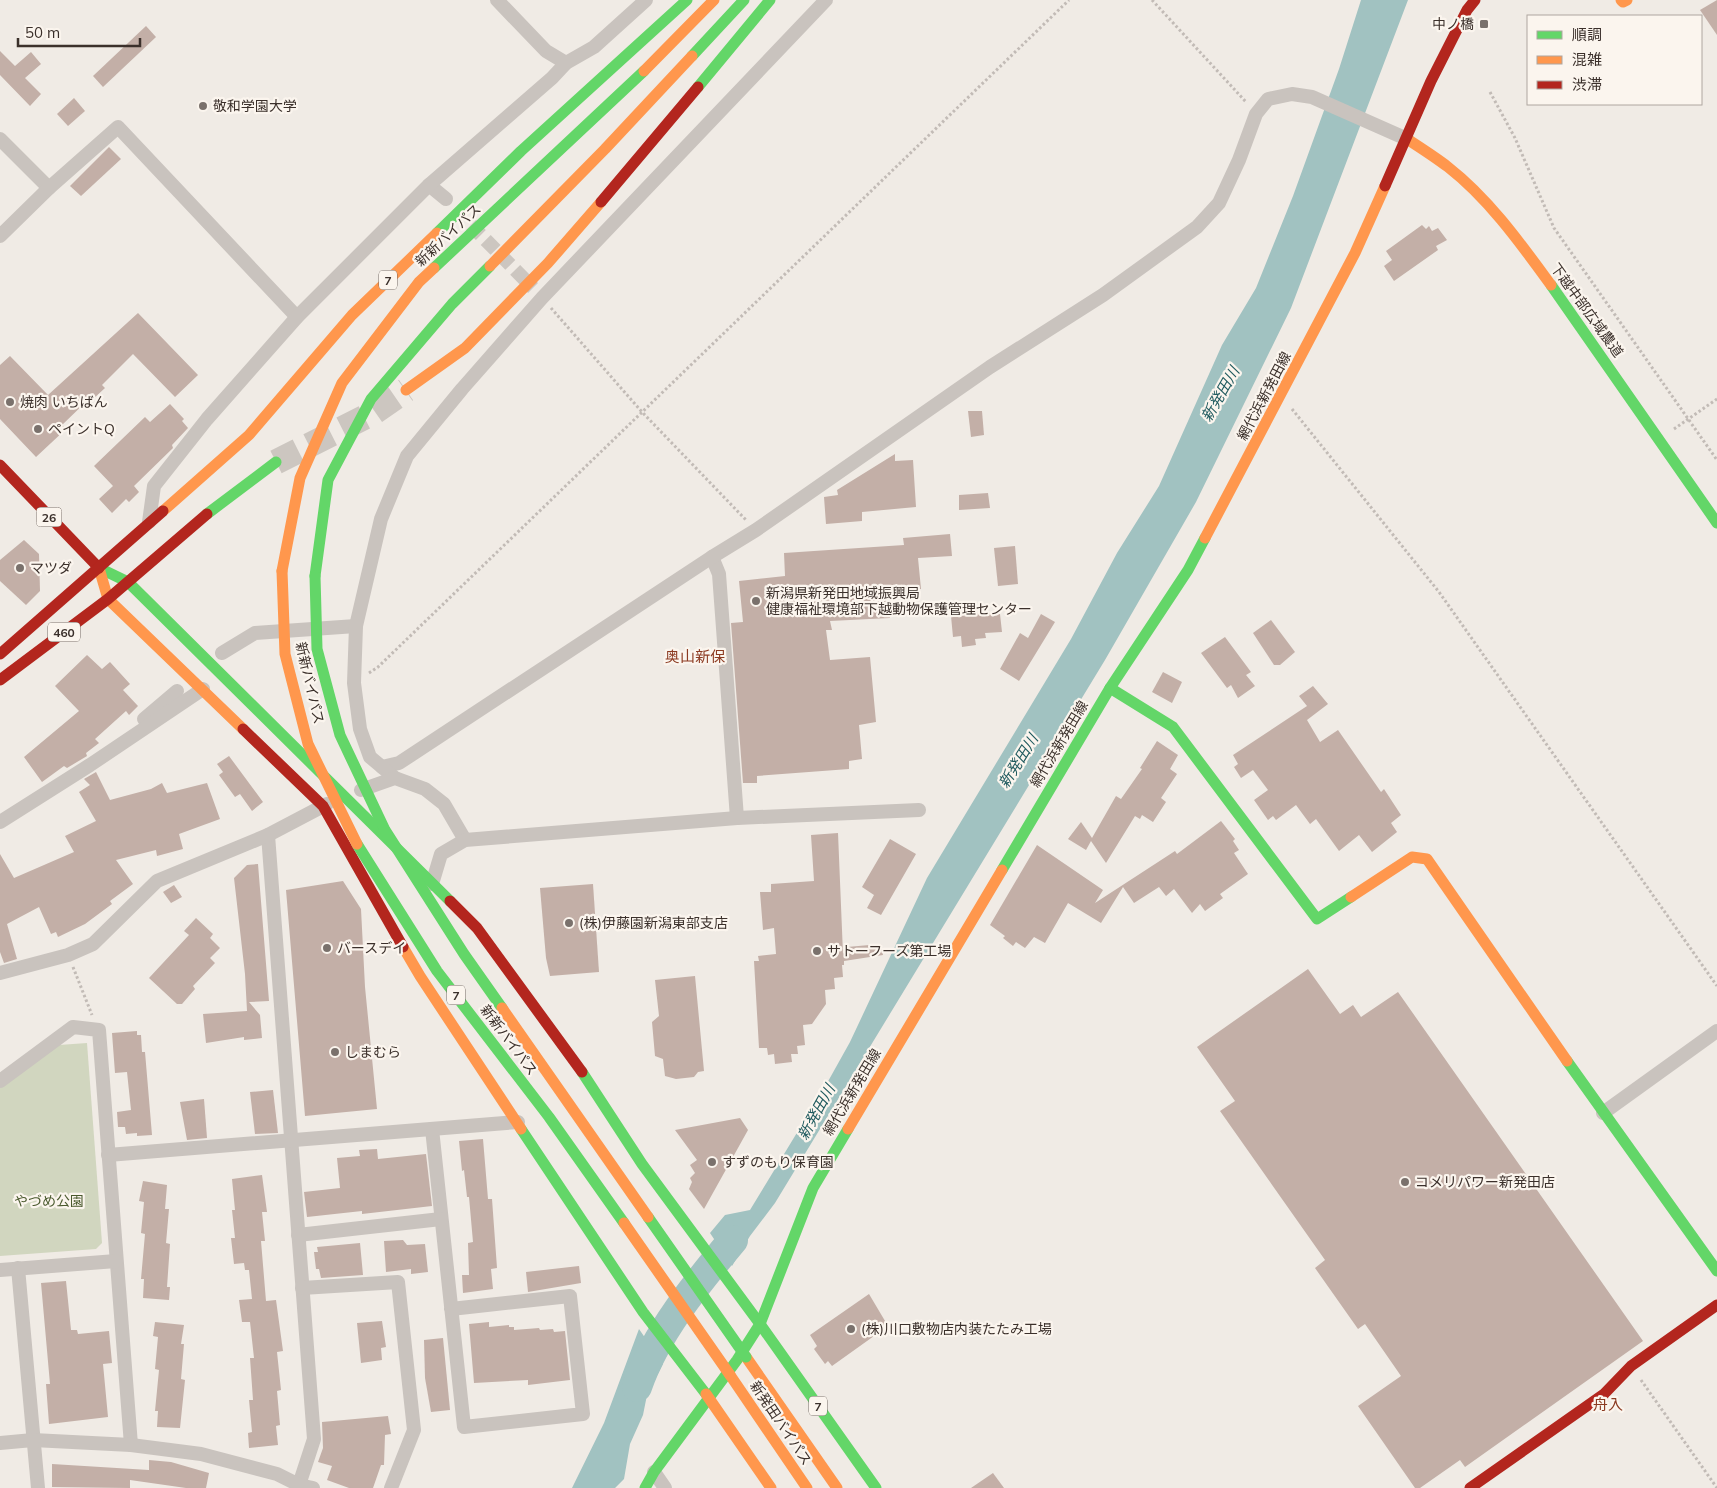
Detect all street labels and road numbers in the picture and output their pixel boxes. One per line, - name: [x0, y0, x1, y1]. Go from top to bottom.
- street label: 新新バイパス: [411, 200, 485, 270]
- street label: 下越中部広域農道: [1547, 259, 1627, 361]
- road number: 7: [379, 270, 397, 290]
- street label: 網代浜新発田線: [1233, 349, 1295, 443]
- road number: 26: [36, 508, 62, 526]
- road number: 460: [48, 622, 80, 642]
- street label: 新新バイパス: [292, 640, 328, 726]
- street label: 網代浜新発田線: [1026, 697, 1092, 791]
- road number: 7: [447, 986, 465, 1004]
- street label: 新新バイパス: [477, 1001, 541, 1079]
- street label: 網代浜新発田線: [819, 1045, 885, 1139]
- street label: 新発田バイパス: [746, 1377, 816, 1469]
- road number: 7: [809, 1396, 827, 1415]

